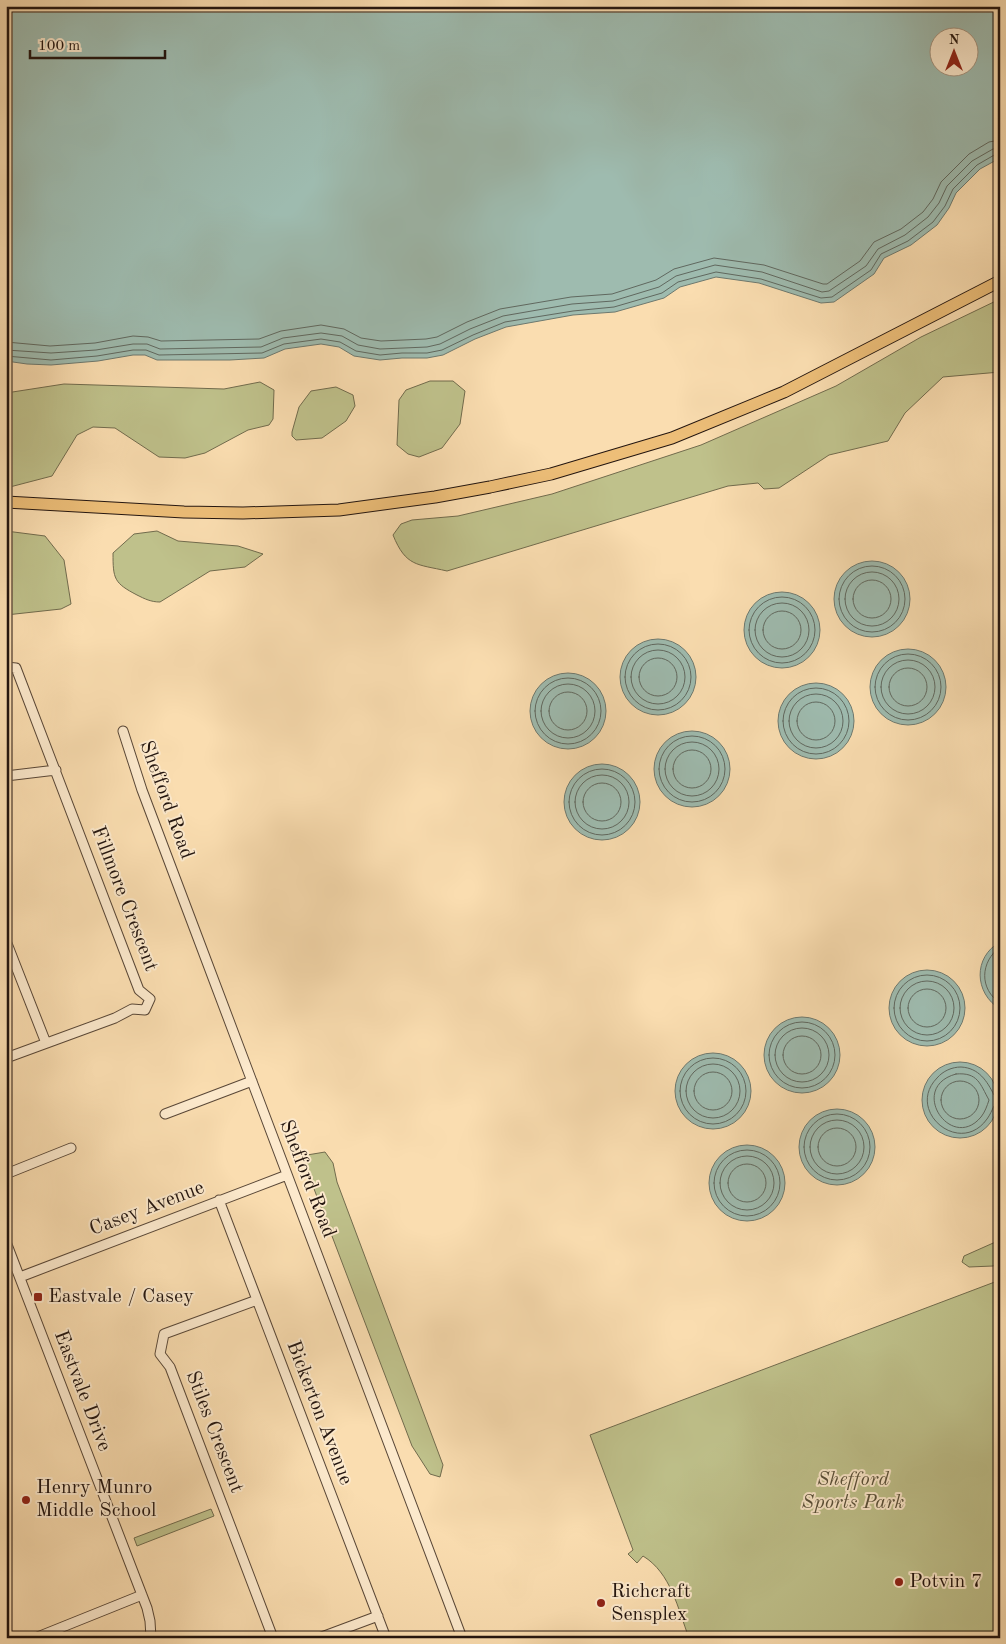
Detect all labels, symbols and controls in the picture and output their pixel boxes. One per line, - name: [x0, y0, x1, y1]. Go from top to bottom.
- scale bar: [30, 28, 165, 60]
- north arrow: [928, 28, 978, 78]
- text: N: [949, 33, 960, 47]
- text: 100 m: [38, 39, 80, 54]
- street label: Shefford Road: [135, 738, 197, 862]
- street label: Fillmore Crescent: [87, 824, 161, 974]
- street label: Shefford Road: [275, 1117, 339, 1241]
- street label: Casey Avenue: [87, 1178, 207, 1240]
- place label: Eastvale / Casey: [48, 1287, 194, 1307]
- marker: Eastvale / Casey: [32, 1291, 44, 1303]
- street label: Eastvale Drive: [50, 1328, 114, 1454]
- street label: Bickerton Avenue: [282, 1338, 356, 1488]
- street label: Stiles Crescent: [182, 1368, 246, 1496]
- park label: Shefford Sports Park: [802, 1470, 905, 1513]
- place label: Henry Munro Middle School: [36, 1478, 156, 1521]
- marker: Henry Munro Middle School: [20, 1494, 32, 1506]
- place label: Potvin 7: [909, 1572, 982, 1592]
- marker: Potvin 7: [893, 1576, 905, 1588]
- place label: Richcraft Sensplex: [611, 1582, 691, 1625]
- marker: Richcraft Sensplex: [595, 1597, 607, 1609]

